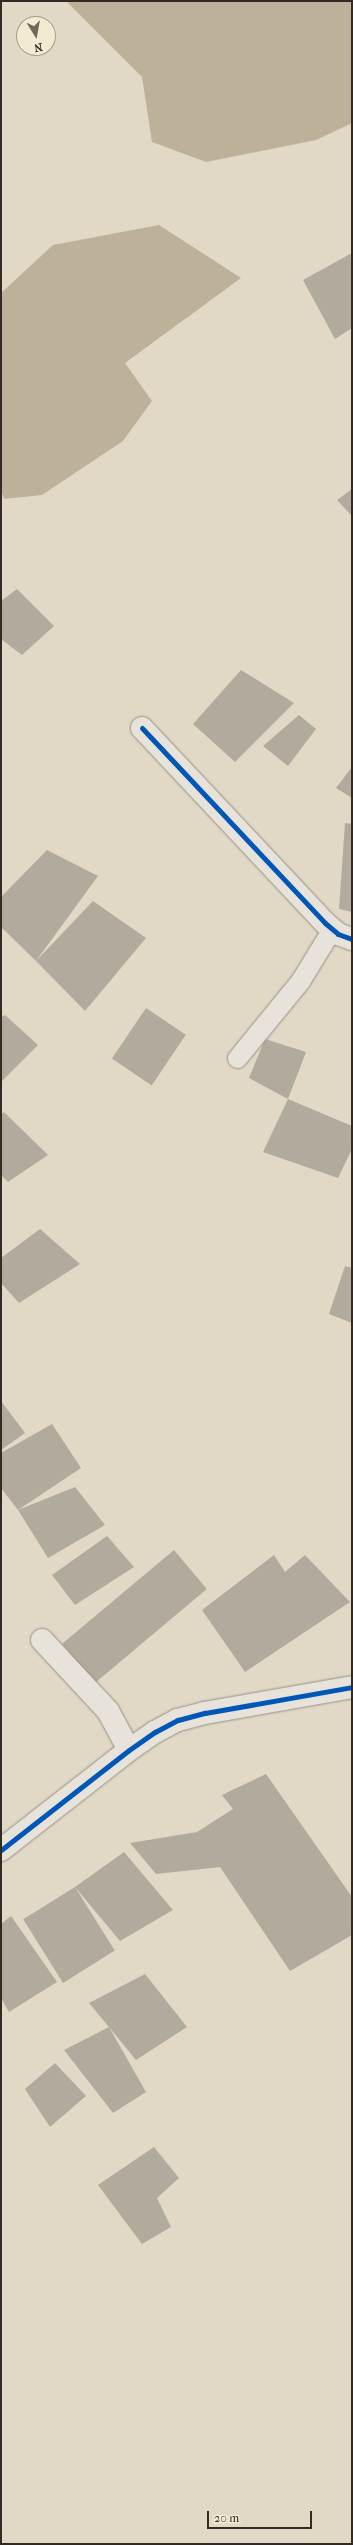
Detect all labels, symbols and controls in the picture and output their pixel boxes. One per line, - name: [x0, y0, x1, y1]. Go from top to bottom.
- north arrow: [16, 16, 56, 56]
- text: N: [33, 40, 44, 54]
- scale bar: [209, 2503, 314, 2529]
- text: 20 m: [214, 2511, 239, 2525]

